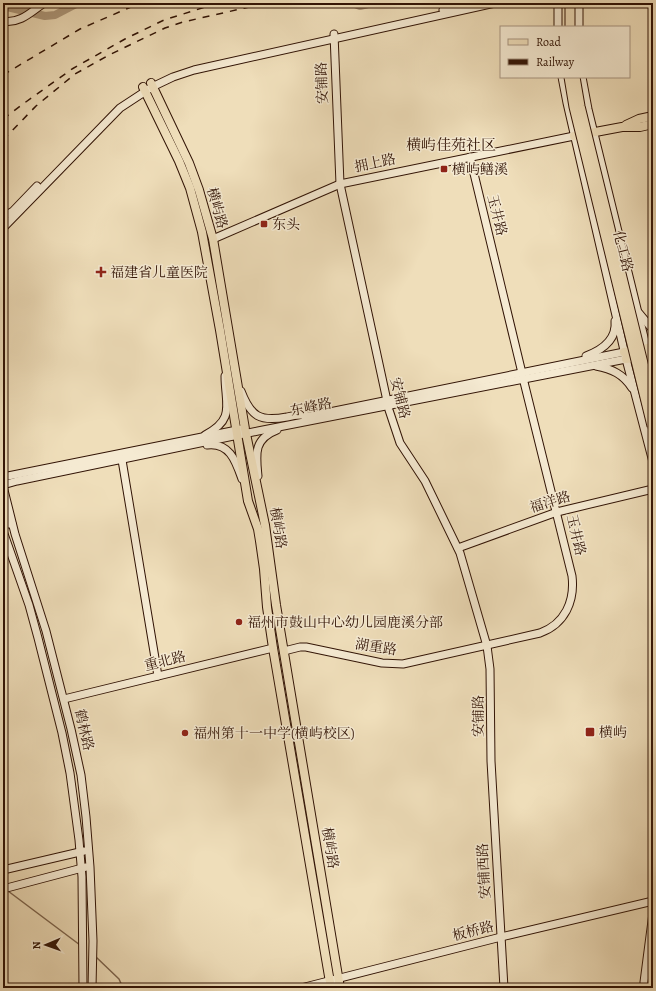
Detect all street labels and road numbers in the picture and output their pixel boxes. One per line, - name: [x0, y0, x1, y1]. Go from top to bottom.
- street label: 安铺路: [312, 62, 332, 104]
- street label: 拥上路: [352, 149, 398, 177]
- street label: 横屿路: [202, 185, 232, 231]
- street label: 玉井路: [483, 192, 511, 238]
- street label: 化工路: [609, 228, 637, 274]
- street label: 安铺路: [386, 375, 414, 421]
- street label: 东峰路: [289, 394, 333, 420]
- street label: 福洋路: [527, 487, 573, 517]
- street label: 横屿路: [265, 506, 291, 550]
- street label: 玉井路: [562, 512, 590, 558]
- street label: 湖重路: [354, 634, 398, 660]
- street label: 重北路: [142, 647, 188, 675]
- street label: 安铺路: [469, 695, 488, 737]
- street label: 鹤林路: [70, 707, 98, 753]
- street label: 横屿路: [317, 826, 343, 870]
- street label: 安铺西路: [473, 843, 495, 899]
- street label: 板桥路: [450, 917, 496, 945]

